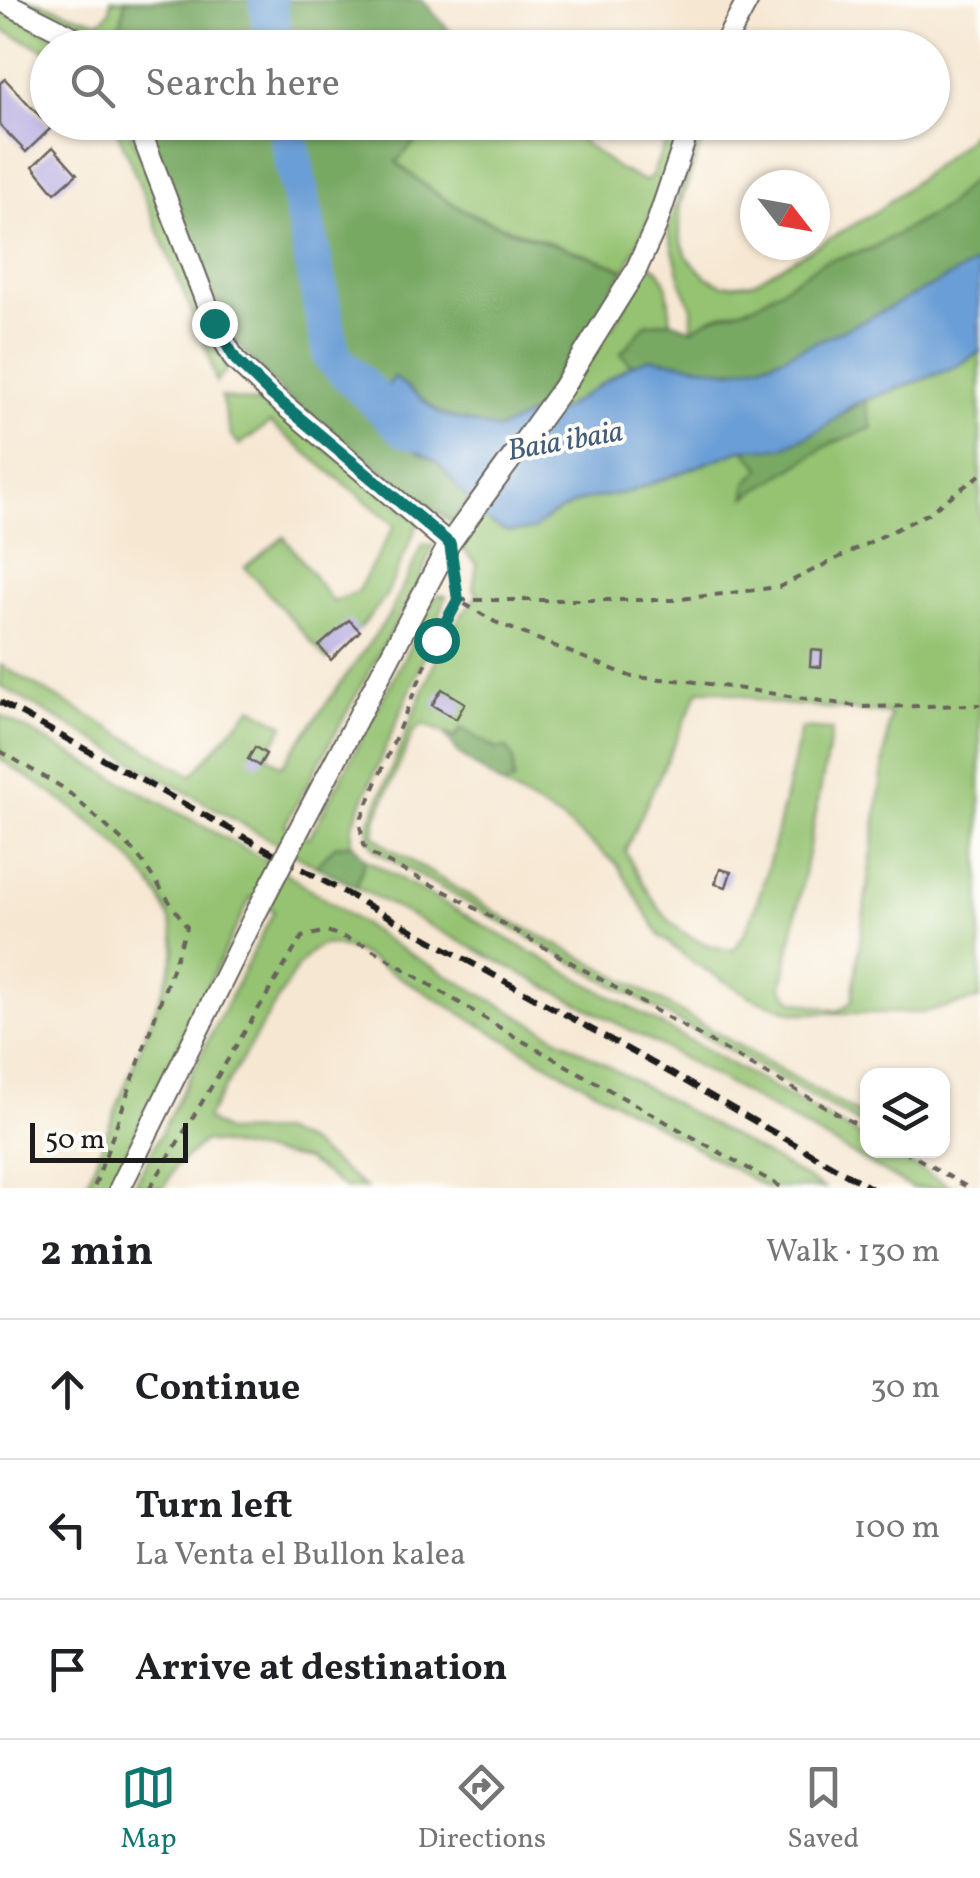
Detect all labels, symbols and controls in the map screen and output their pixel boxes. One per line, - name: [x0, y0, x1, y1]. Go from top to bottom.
- search box: [30, 30, 950, 140]
- icon: search: [65, 58, 120, 113]
- text: Search here: [145, 59, 340, 112]
- north arrow: [740, 170, 830, 260]
- route end: [192, 301, 238, 347]
- water label: Baia ibaia: [504, 411, 627, 473]
- route start: [414, 618, 460, 664]
- map controls: [860, 1068, 950, 1158]
- button: layers: [860, 1068, 950, 1158]
- scale bar: [30, 1118, 188, 1162]
- text: 50 m: [45, 1121, 105, 1160]
- text: 2 min: [40, 1224, 153, 1283]
- text: Walk · 130 m: [766, 1231, 940, 1275]
- icon: ahead: [40, 1362, 95, 1417]
- text: Continue: [135, 1363, 300, 1416]
- text: 30 m: [870, 1367, 940, 1411]
- text: Turn left: [135, 1481, 292, 1534]
- icon: left: [40, 1502, 95, 1557]
- text: 100 m: [854, 1507, 940, 1551]
- text: La Venta el Bullon kalea: [135, 1534, 466, 1578]
- icon: arrive: [40, 1642, 95, 1697]
- text: Arrive at destination: [135, 1643, 508, 1696]
- tab: Map: [121, 1760, 177, 1859]
- tab: Directions: [418, 1760, 546, 1859]
- tab: Saved: [787, 1760, 859, 1859]

